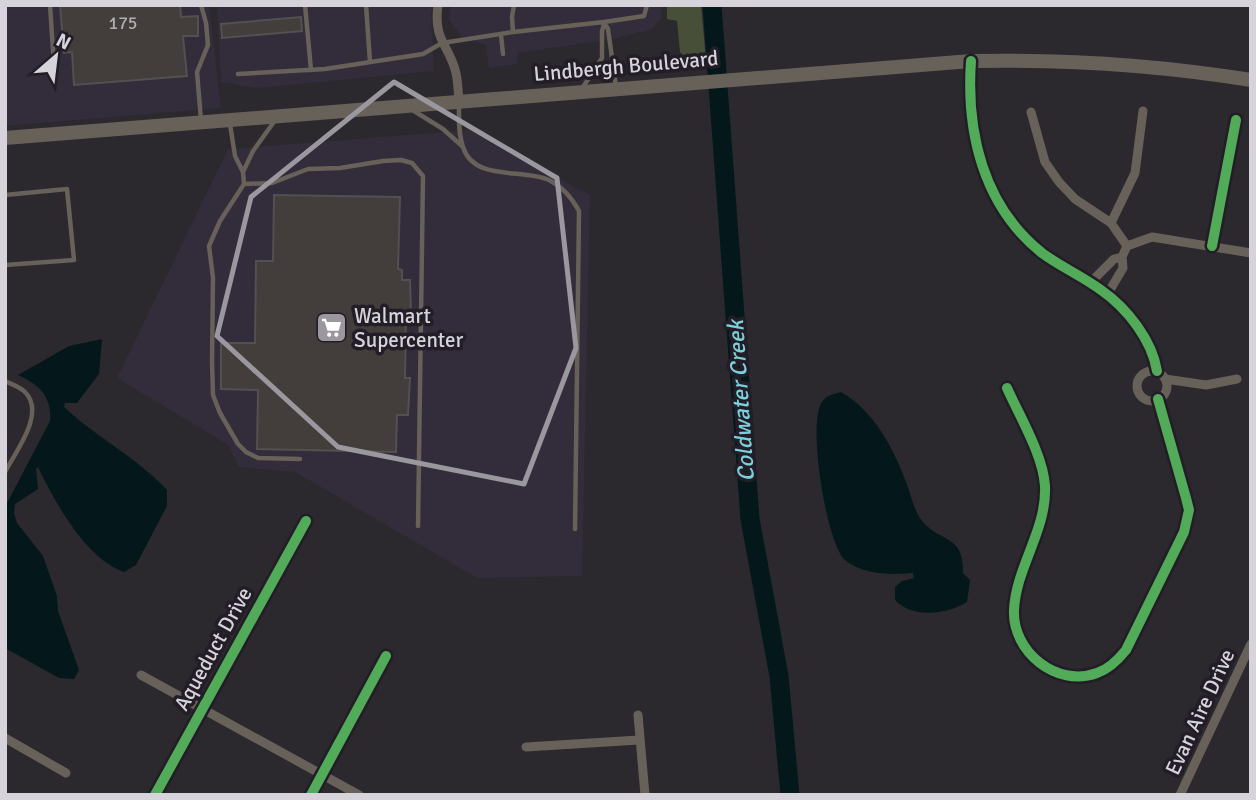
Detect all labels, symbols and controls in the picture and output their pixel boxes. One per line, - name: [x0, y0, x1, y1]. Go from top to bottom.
- house number: 175: [108, 12, 138, 34]
- north arrow: [21, 21, 91, 91]
- text: N: [52, 28, 75, 56]
- street label: Lindbergh Boulevard: [533, 45, 719, 87]
- place label: Walmart Supercenter: [354, 303, 464, 353]
- supermarket icon: Walmart Supercenter: [314, 311, 348, 345]
- water label: Coldwater Creek: [721, 317, 761, 483]
- street label: Aqueduct Drive: [168, 583, 258, 715]
- street label: Evan Aire Drive: [1160, 645, 1240, 779]

